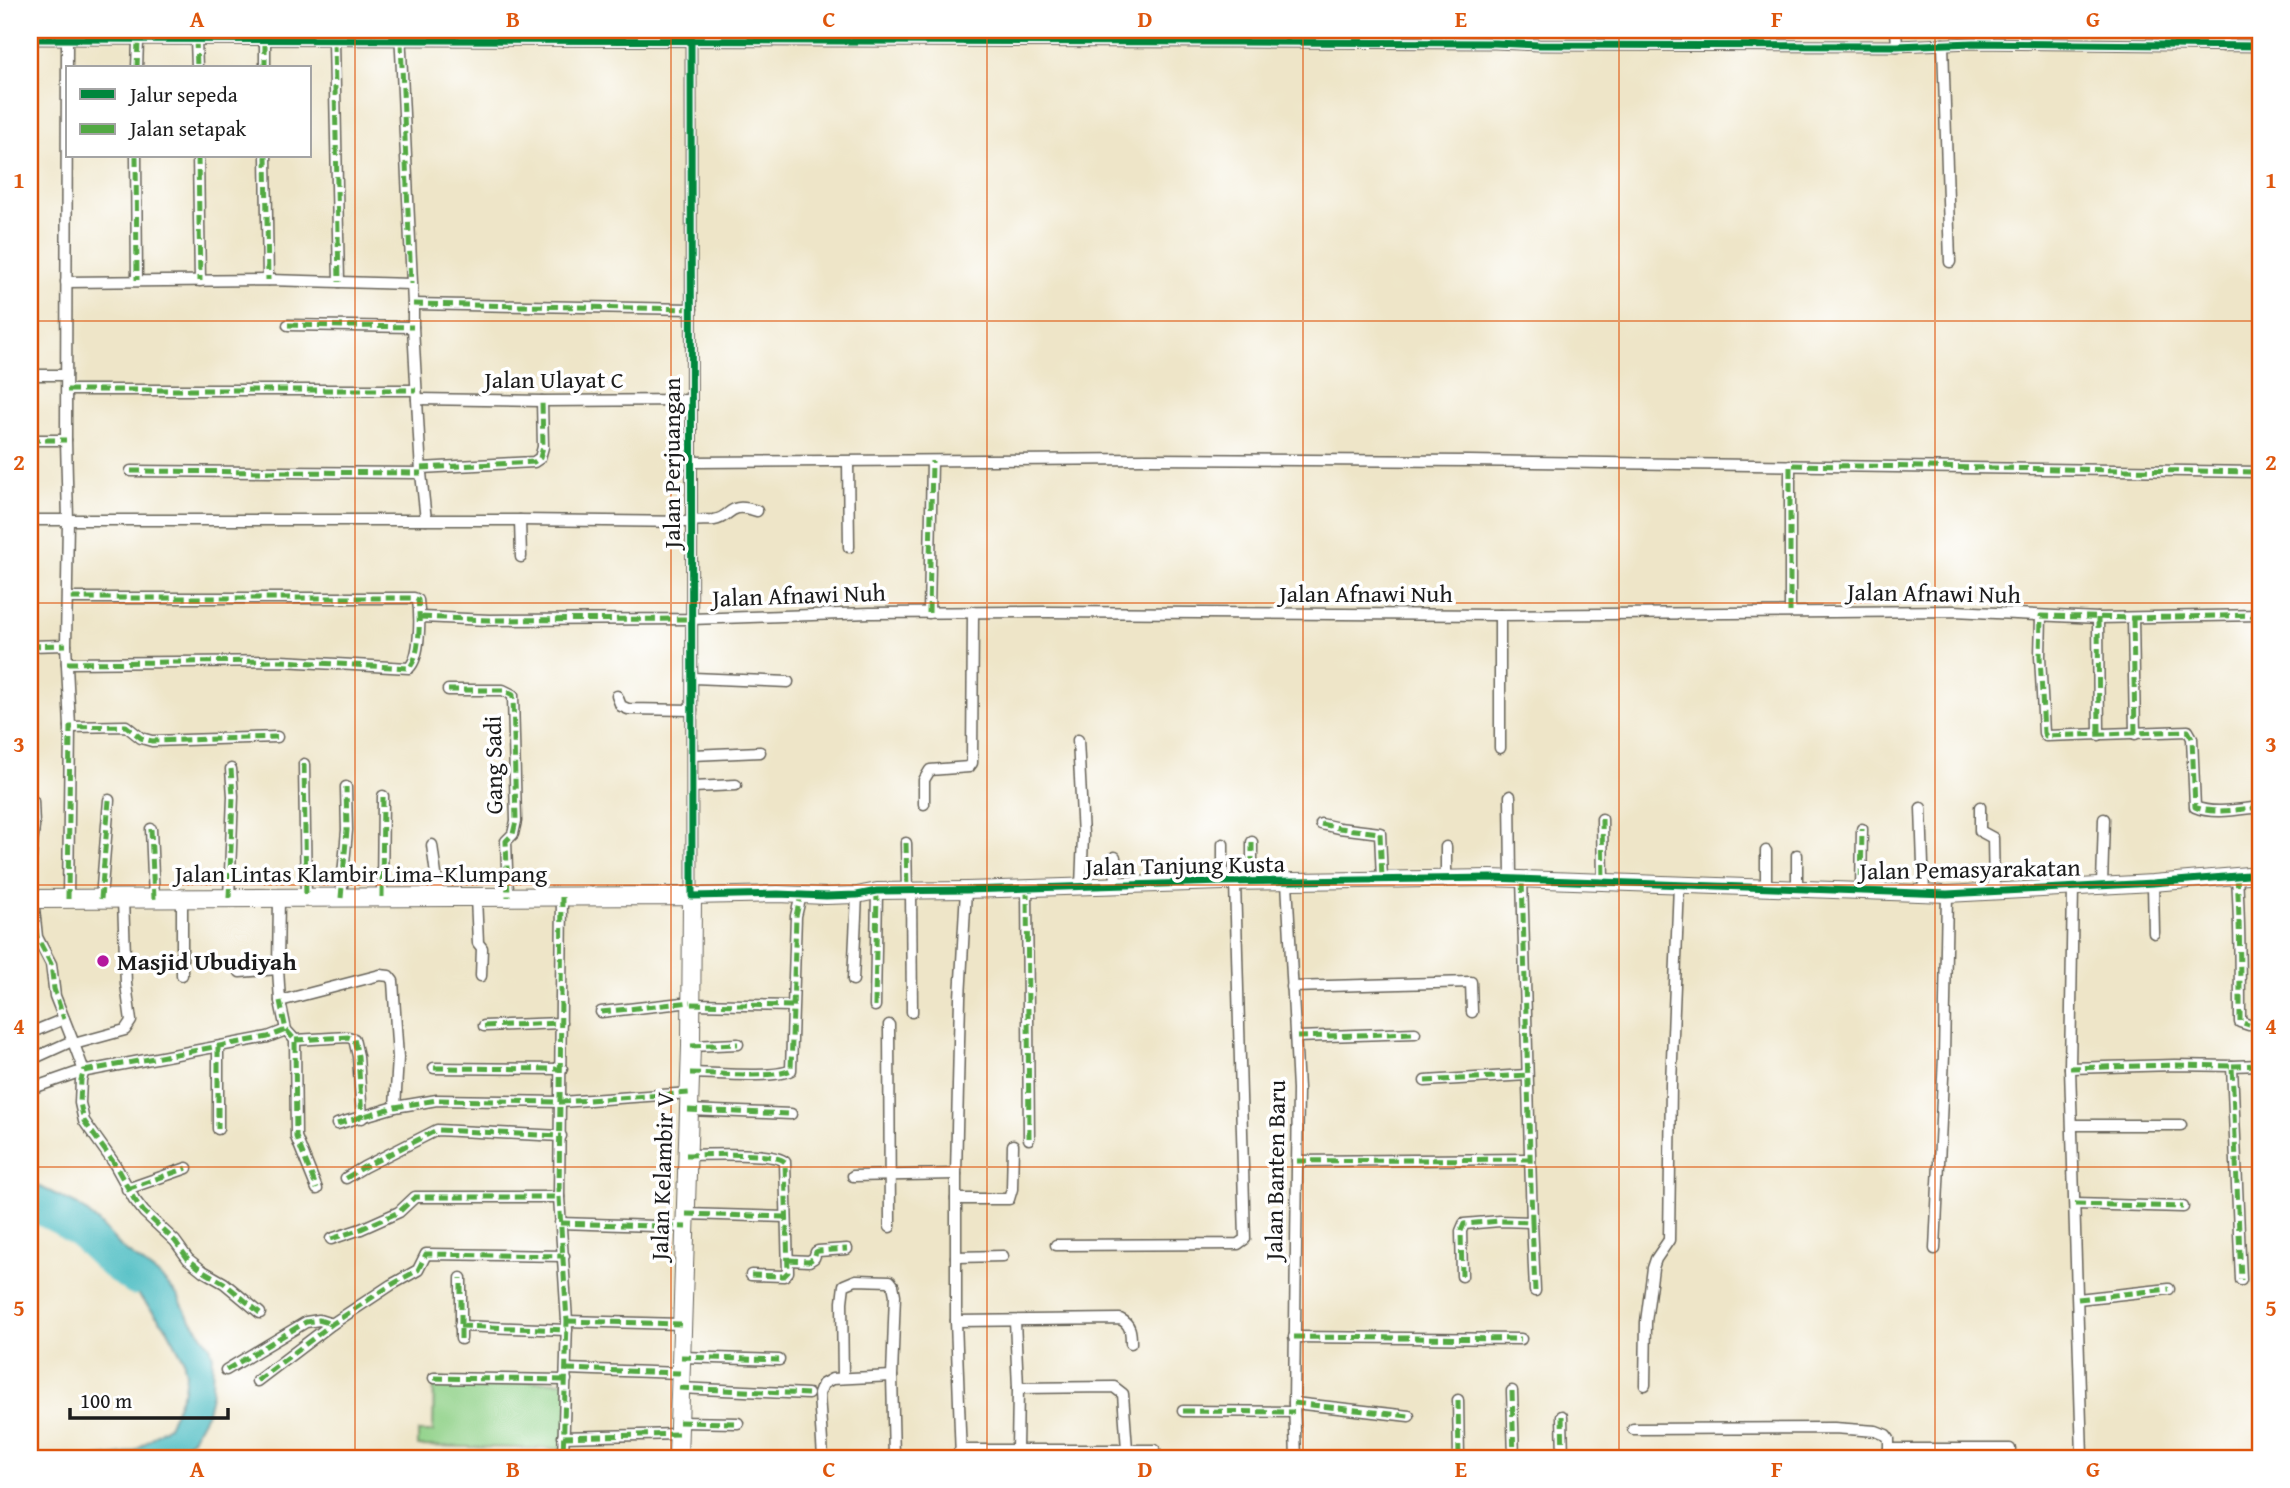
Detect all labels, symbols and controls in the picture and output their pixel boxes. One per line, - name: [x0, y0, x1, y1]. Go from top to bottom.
- text: A: [190, 2, 205, 35]
- text: B: [506, 2, 520, 35]
- text: C: [822, 2, 836, 35]
- text: D: [1138, 2, 1153, 35]
- text: E: [1455, 2, 1467, 35]
- text: F: [1771, 2, 1783, 35]
- text: G: [2086, 2, 2100, 35]
- legend: [66, 66, 312, 158]
- text: Jalur sepeda: [127, 79, 238, 110]
- text: Jalan setapak: [127, 113, 247, 144]
- text: 1: [13, 163, 25, 196]
- text: 1: [2265, 163, 2277, 196]
- street label: Jalan Ulayat C: [481, 362, 624, 397]
- street label: Jalan Perjuangan: [654, 377, 689, 551]
- text: 2: [13, 445, 25, 478]
- text: 2: [2265, 445, 2277, 478]
- street label: Jalan Afnawi Nuh: [709, 574, 887, 616]
- street label: Jalan Afnawi Nuh: [1844, 574, 2022, 612]
- street label: Jalan Afnawi Nuh: [1276, 576, 1453, 611]
- street label: Gang Sadi: [475, 715, 511, 815]
- text: 3: [13, 727, 25, 760]
- text: 3: [2265, 727, 2277, 760]
- street label: Jalan Tanjung Kusta: [1082, 846, 1286, 884]
- street label: Jalan Pemasyarakatan: [1856, 850, 2081, 888]
- street label: Jalan Lintas Klambir Lima–Klumpang: [172, 856, 547, 891]
- place label: Masjid Ubudiyah: [117, 944, 297, 979]
- marker: Masjid Ubudiyah: [95, 953, 111, 969]
- text: 4: [13, 1009, 25, 1042]
- text: 4: [2265, 1009, 2277, 1042]
- street label: Jalan Banten Baru: [1256, 1079, 1294, 1264]
- street label: Jalan Kelambir V: [641, 1091, 682, 1264]
- text: 5: [13, 1291, 25, 1324]
- text: 5: [2265, 1291, 2277, 1324]
- scale bar: [70, 1376, 228, 1420]
- text: 100 m: [80, 1385, 132, 1416]
- text: A: [190, 1452, 205, 1485]
- text: B: [506, 1452, 520, 1485]
- text: C: [822, 1452, 836, 1485]
- text: D: [1138, 1452, 1153, 1485]
- text: E: [1455, 1452, 1467, 1485]
- text: F: [1771, 1452, 1783, 1485]
- text: G: [2086, 1452, 2100, 1485]

